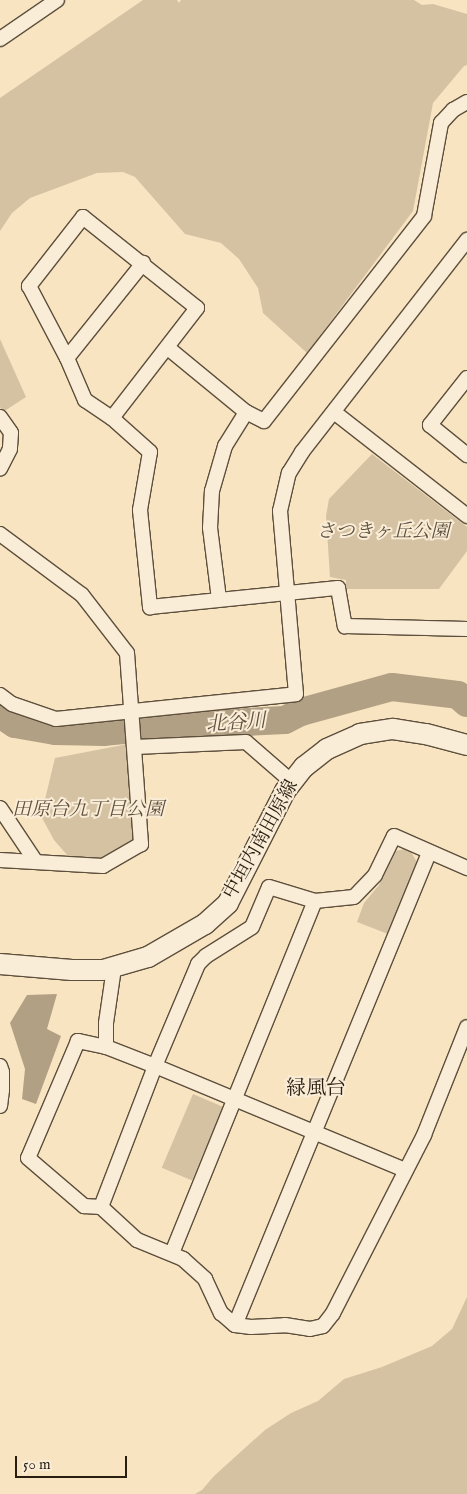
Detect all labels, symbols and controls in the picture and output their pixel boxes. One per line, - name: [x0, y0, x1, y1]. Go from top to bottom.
- park label: さつきヶ丘公園: [317, 522, 449, 544]
- water label: 北谷川: [205, 709, 267, 737]
- street label: 中垣内南田原線: [220, 776, 304, 904]
- park label: 田原台九丁目公園: [12, 800, 164, 822]
- district label: 緑風台: [286, 1076, 346, 1100]
- scale bar: [18, 1446, 130, 1478]
- text: 50 m: [23, 1455, 51, 1474]

